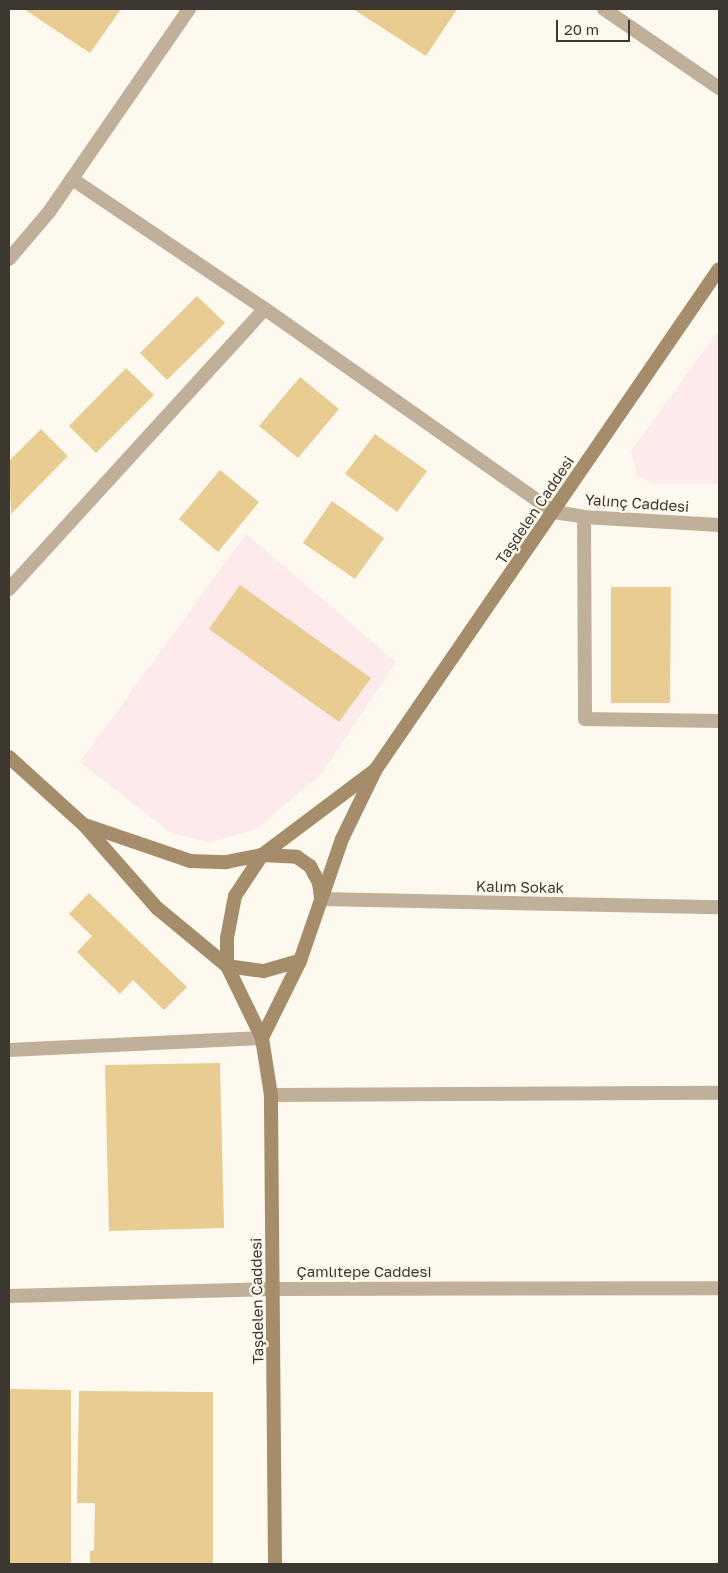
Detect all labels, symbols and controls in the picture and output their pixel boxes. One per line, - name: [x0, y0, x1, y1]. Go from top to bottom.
- scale bar: [558, 10, 632, 42]
- text: 20 m: [564, 20, 599, 38]
- street label: Taşdelen Caddesi: [492, 453, 578, 567]
- street label: Yalınç Caddesi: [584, 490, 690, 516]
- street label: Kalım Sokak: [476, 877, 564, 897]
- street label: Taşdelen Caddesi: [247, 1238, 267, 1364]
- street label: Çamlıtepe Caddesi: [297, 1263, 431, 1281]

